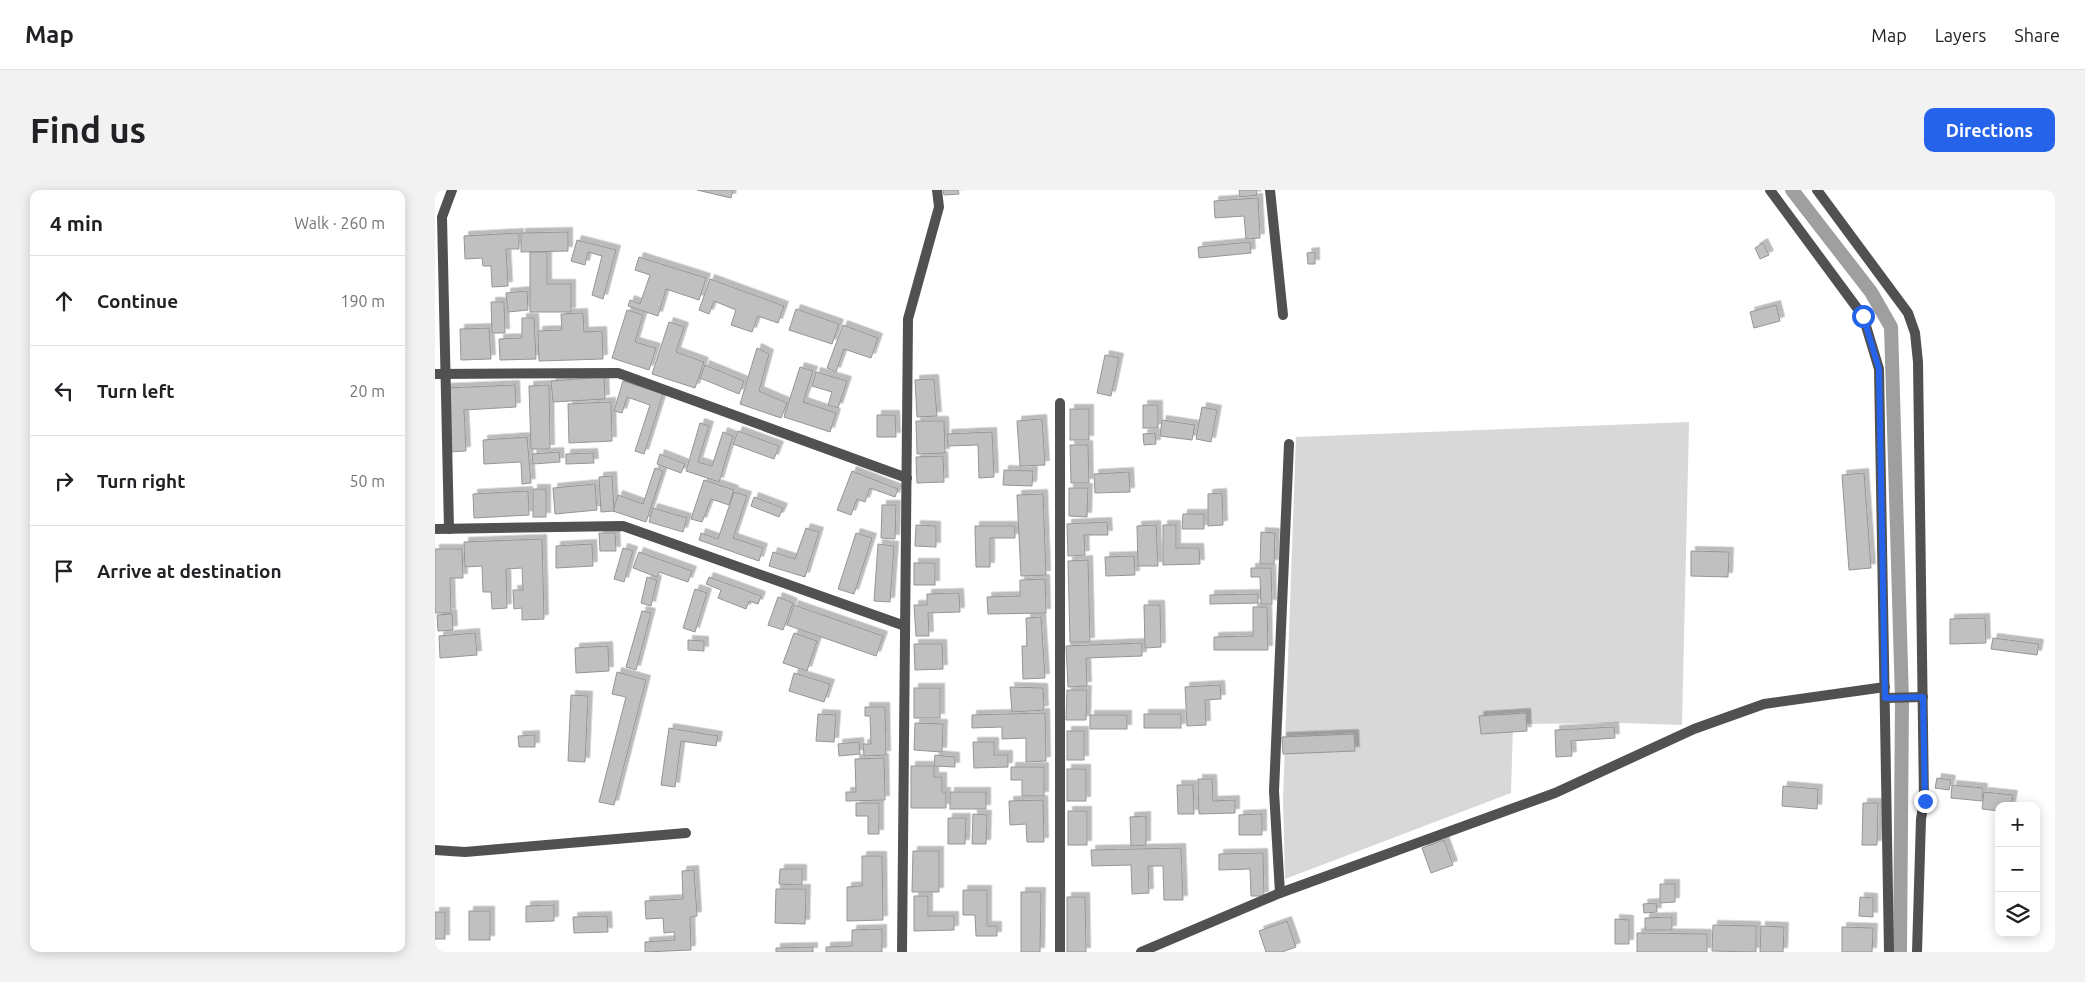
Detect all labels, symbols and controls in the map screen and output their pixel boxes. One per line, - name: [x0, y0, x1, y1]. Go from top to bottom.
- text: Map: [25, 21, 74, 48]
- text: Map: [1871, 25, 1907, 45]
- text: Layers: [1935, 25, 1986, 45]
- text: Share: [2014, 25, 2060, 45]
- button: Directions: [1924, 108, 2055, 152]
- text: Find us: [30, 110, 146, 150]
- text: 4 min: [50, 211, 103, 235]
- text: Walk · 260 m: [294, 214, 385, 232]
- icon: ahead: [50, 287, 78, 315]
- text: Continue: [97, 290, 178, 312]
- text: 190 m: [340, 292, 385, 310]
- route start: [1852, 305, 1875, 328]
- icon: left: [50, 377, 78, 405]
- text: Turn left: [97, 380, 175, 402]
- text: 20 m: [349, 382, 385, 400]
- icon: right: [50, 467, 78, 495]
- text: Turn right: [97, 470, 185, 492]
- text: 50 m: [349, 472, 385, 490]
- icon: arrive: [50, 557, 78, 585]
- text: Arrive at destination: [97, 560, 282, 582]
- route end: [1914, 790, 1937, 813]
- map controls: [1995, 802, 2040, 937]
- button: +: [1995, 802, 2040, 847]
- button: −: [1995, 847, 2040, 892]
- button: layers: [1995, 892, 2040, 937]

